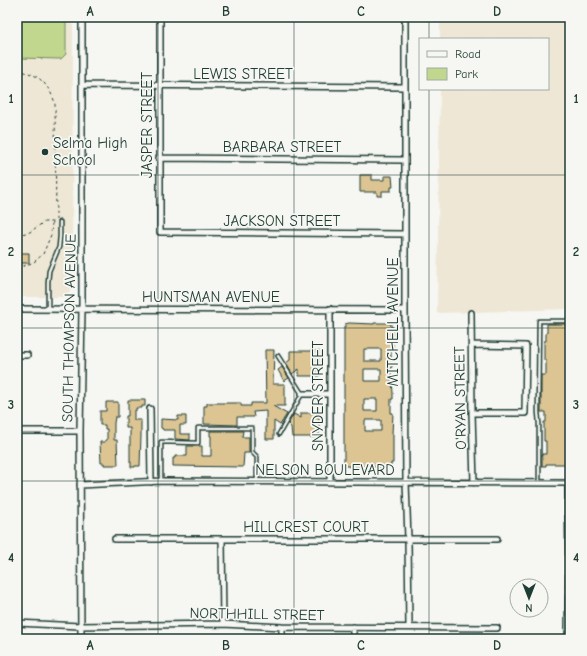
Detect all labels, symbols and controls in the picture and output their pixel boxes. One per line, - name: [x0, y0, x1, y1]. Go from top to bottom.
- text: A: [86, 4, 94, 19]
- text: B: [222, 4, 230, 19]
- text: C: [357, 4, 365, 19]
- text: D: [493, 4, 501, 19]
- legend: [419, 38, 549, 90]
- text: Road: [455, 47, 481, 61]
- street label: LEWIS STREET: [193, 65, 293, 83]
- text: Park: [455, 67, 478, 81]
- street label: JASPER STREET: [138, 72, 156, 178]
- text: 1: [8, 91, 14, 106]
- text: 1: [573, 91, 579, 106]
- place label: Selma High School: [53, 134, 127, 169]
- street label: BARBARA STREET: [223, 138, 341, 156]
- marker: Selma High School: [40, 147, 50, 157]
- street label: JACKSON STREET: [224, 212, 341, 230]
- street label: SOUTH THOMPSON AVENUE: [58, 234, 80, 422]
- text: 2: [8, 244, 14, 259]
- text: 2: [573, 244, 579, 259]
- street label: MITCHELL AVENUE: [384, 258, 402, 387]
- street label: HUNTSMAN AVENUE: [142, 288, 280, 306]
- street label: SNYDER STREET: [309, 341, 327, 451]
- street label: O'RYAN STREET: [450, 346, 470, 450]
- text: 3: [8, 397, 14, 412]
- text: 3: [573, 397, 579, 412]
- street label: NELSON BOULEVARD: [255, 461, 395, 479]
- street label: HILLCREST COURT: [243, 518, 369, 536]
- text: 4: [8, 550, 14, 565]
- text: 4: [573, 550, 579, 565]
- north arrow: [509, 578, 549, 618]
- text: N: [525, 601, 533, 614]
- street label: NORTHHILL STREET: [189, 604, 325, 624]
- text: A: [86, 638, 94, 653]
- text: B: [222, 638, 230, 653]
- text: C: [357, 638, 365, 653]
- text: D: [493, 638, 501, 653]

